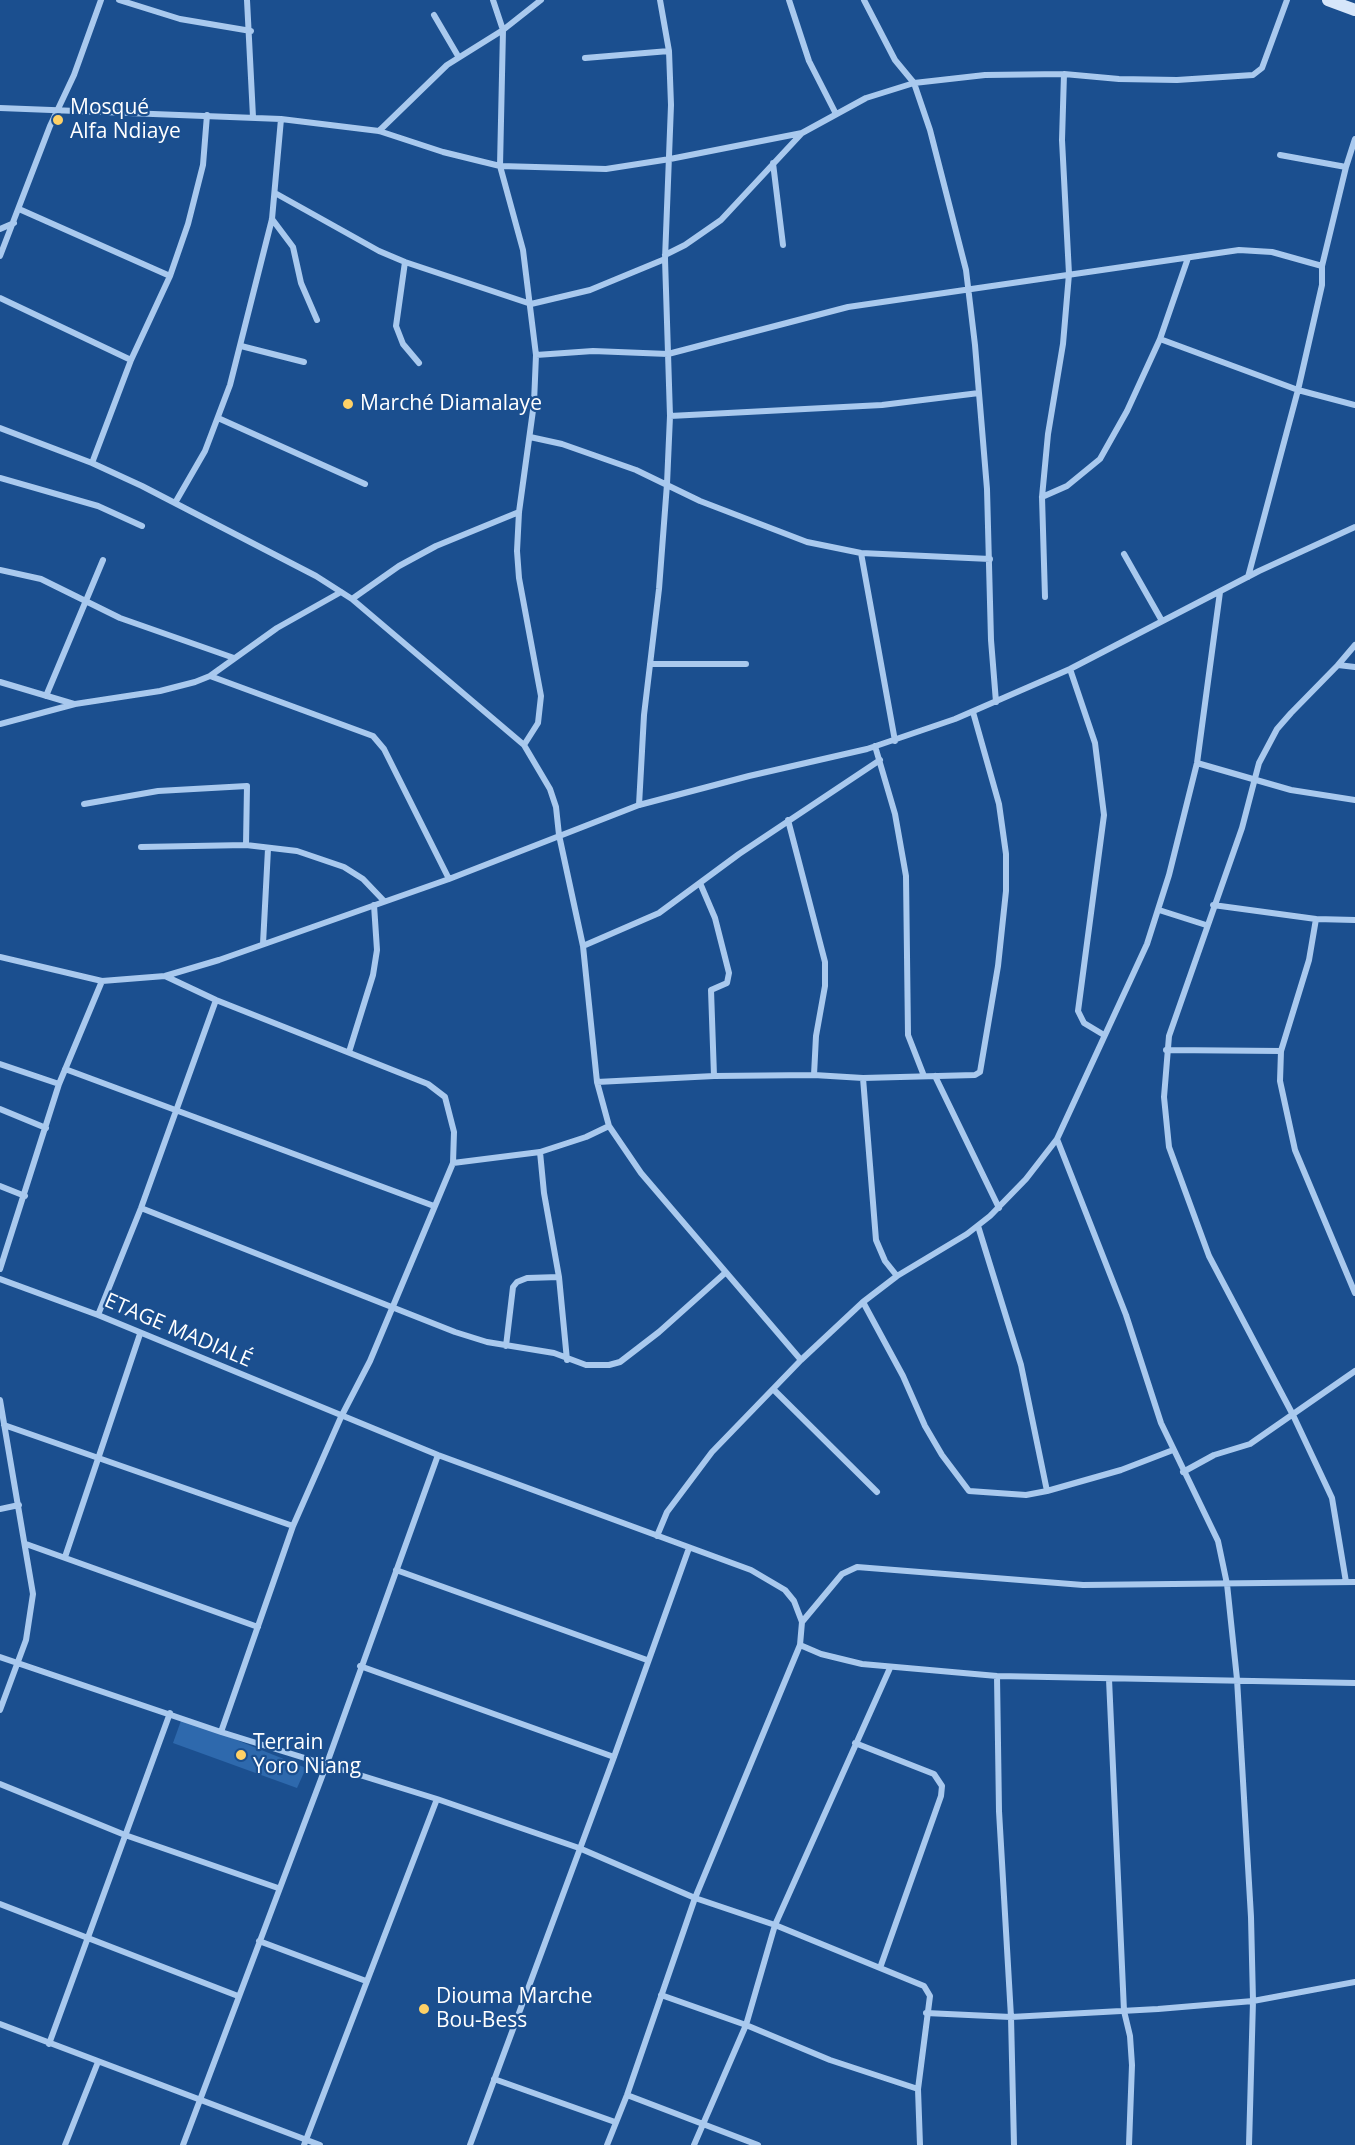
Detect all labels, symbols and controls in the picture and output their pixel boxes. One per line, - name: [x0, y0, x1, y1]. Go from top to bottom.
- place label: Mosqué Alfa Ndiaye: [70, 95, 181, 145]
- marker: Mosqué Alfa Ndiaye: [51, 113, 65, 127]
- place label: Marché Diamalaye: [360, 391, 542, 417]
- marker: Marché Diamalaye: [341, 397, 355, 411]
- street label: ETAGE MADIALÉ: [100, 1289, 256, 1373]
- place label: Terrain Yoro Niang: [253, 1730, 361, 1780]
- marker: Terrain Yoro Niang: [234, 1748, 248, 1762]
- place label: Diouma Marche Bou-Bess: [436, 1984, 592, 2034]
- marker: Diouma Marche Bou-Bess: [417, 2002, 431, 2016]

